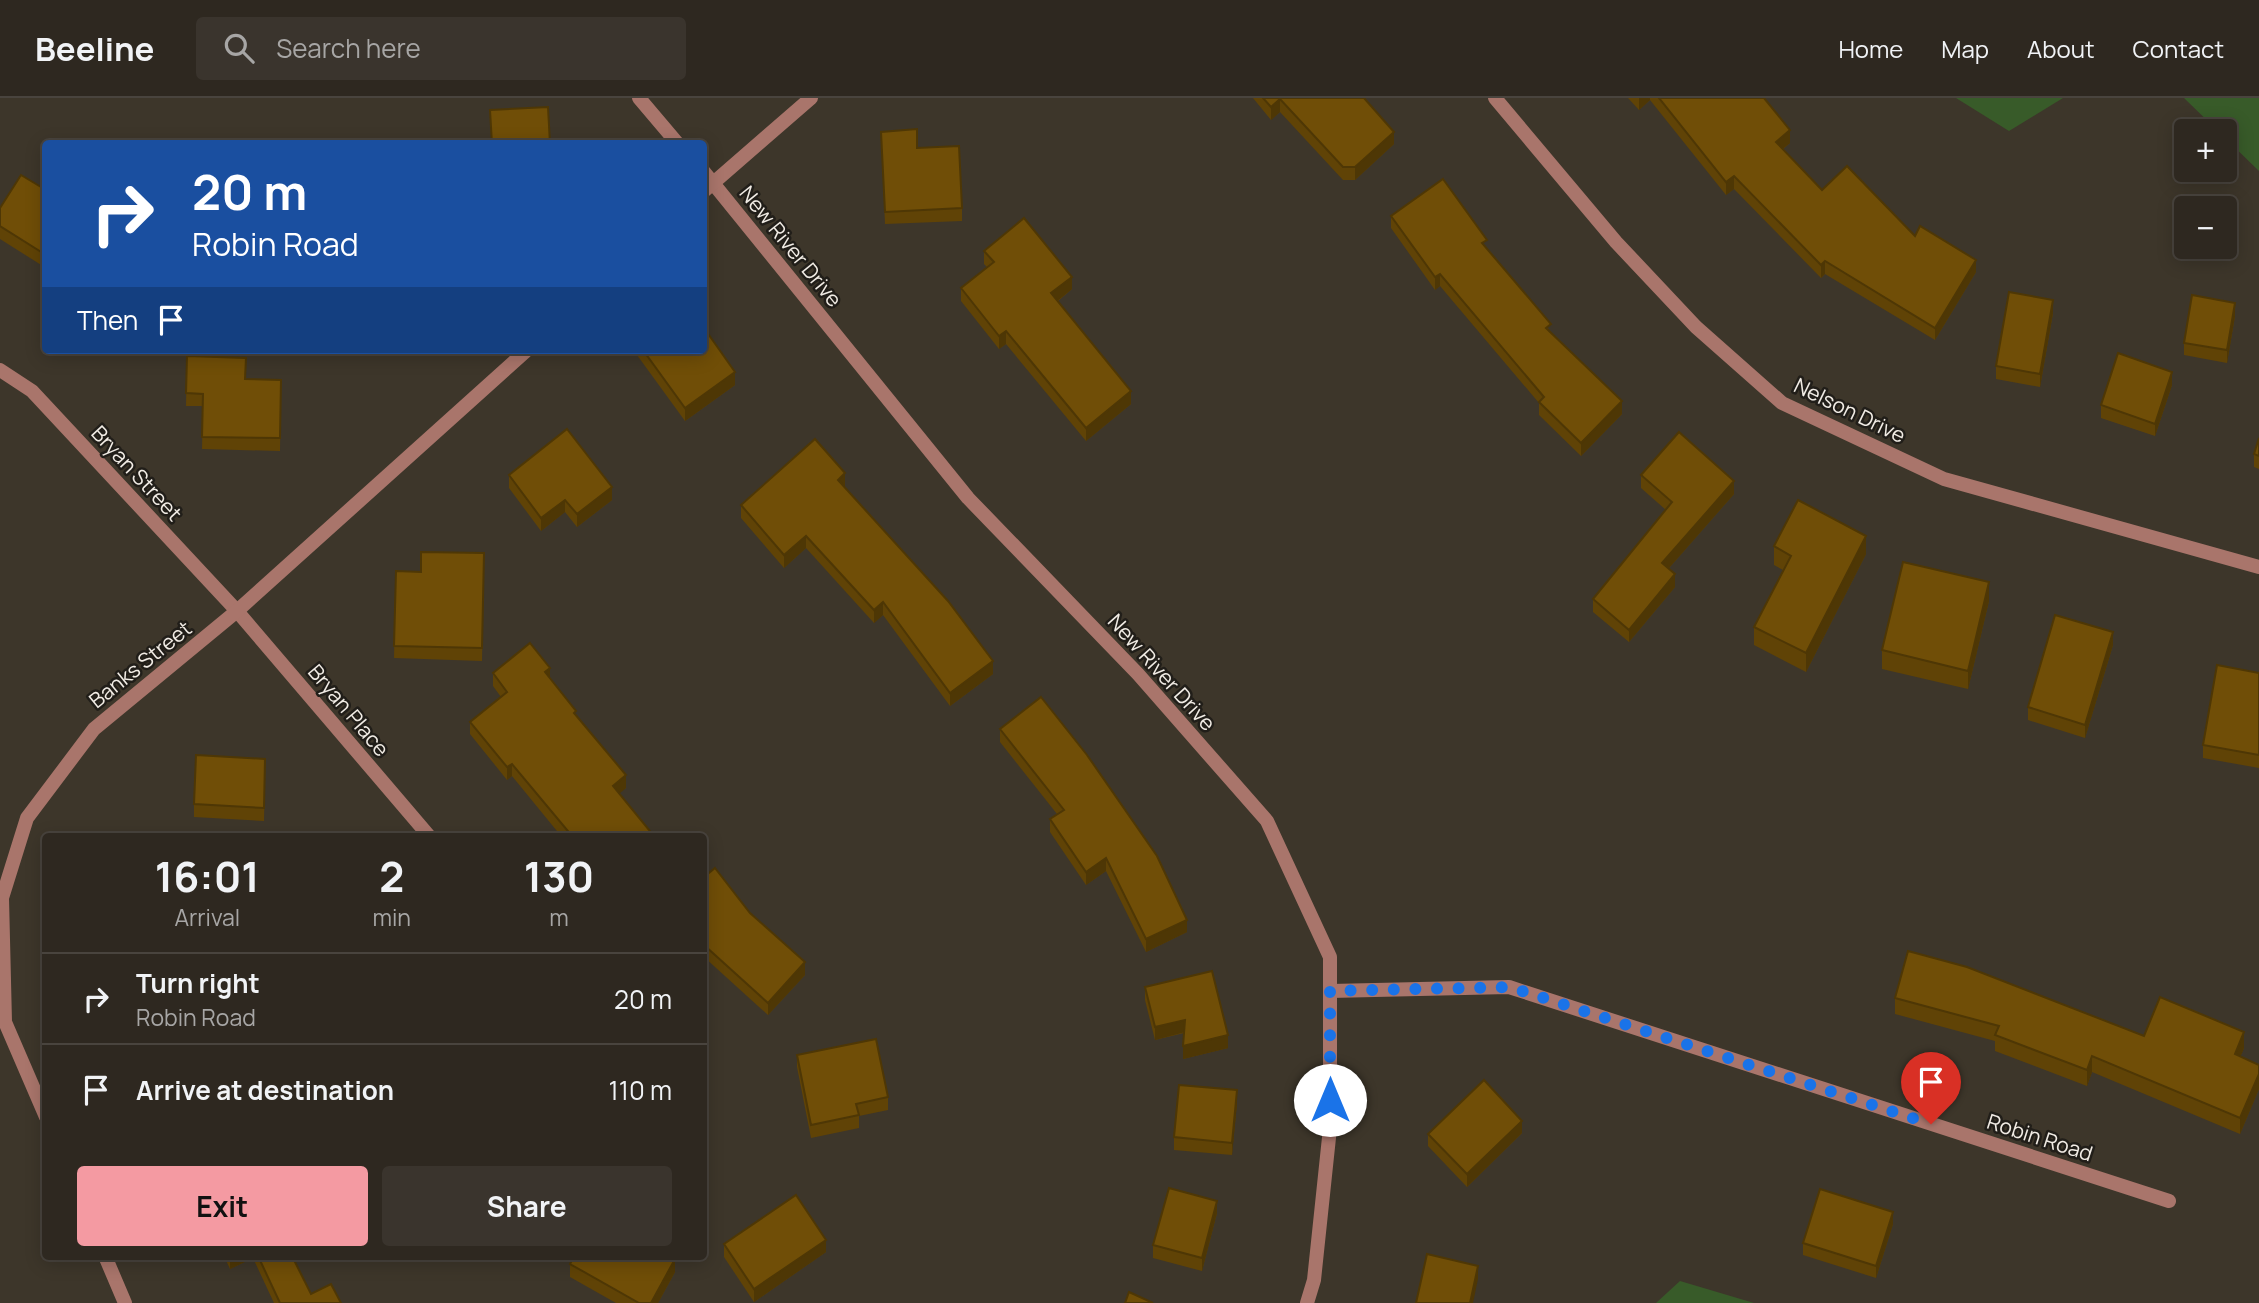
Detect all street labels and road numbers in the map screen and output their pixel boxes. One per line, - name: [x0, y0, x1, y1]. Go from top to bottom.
- street label: New River Drive: [734, 180, 848, 312]
- street label: Nelson Drive: [1790, 371, 1910, 449]
- street label: Bryan Street: [86, 419, 188, 527]
- street label: New River Drive: [1102, 608, 1222, 736]
- street label: Banks Street: [83, 614, 197, 714]
- street label: Bryan Place: [302, 658, 396, 762]
- street label: Robin Road: [1984, 1107, 2096, 1167]

